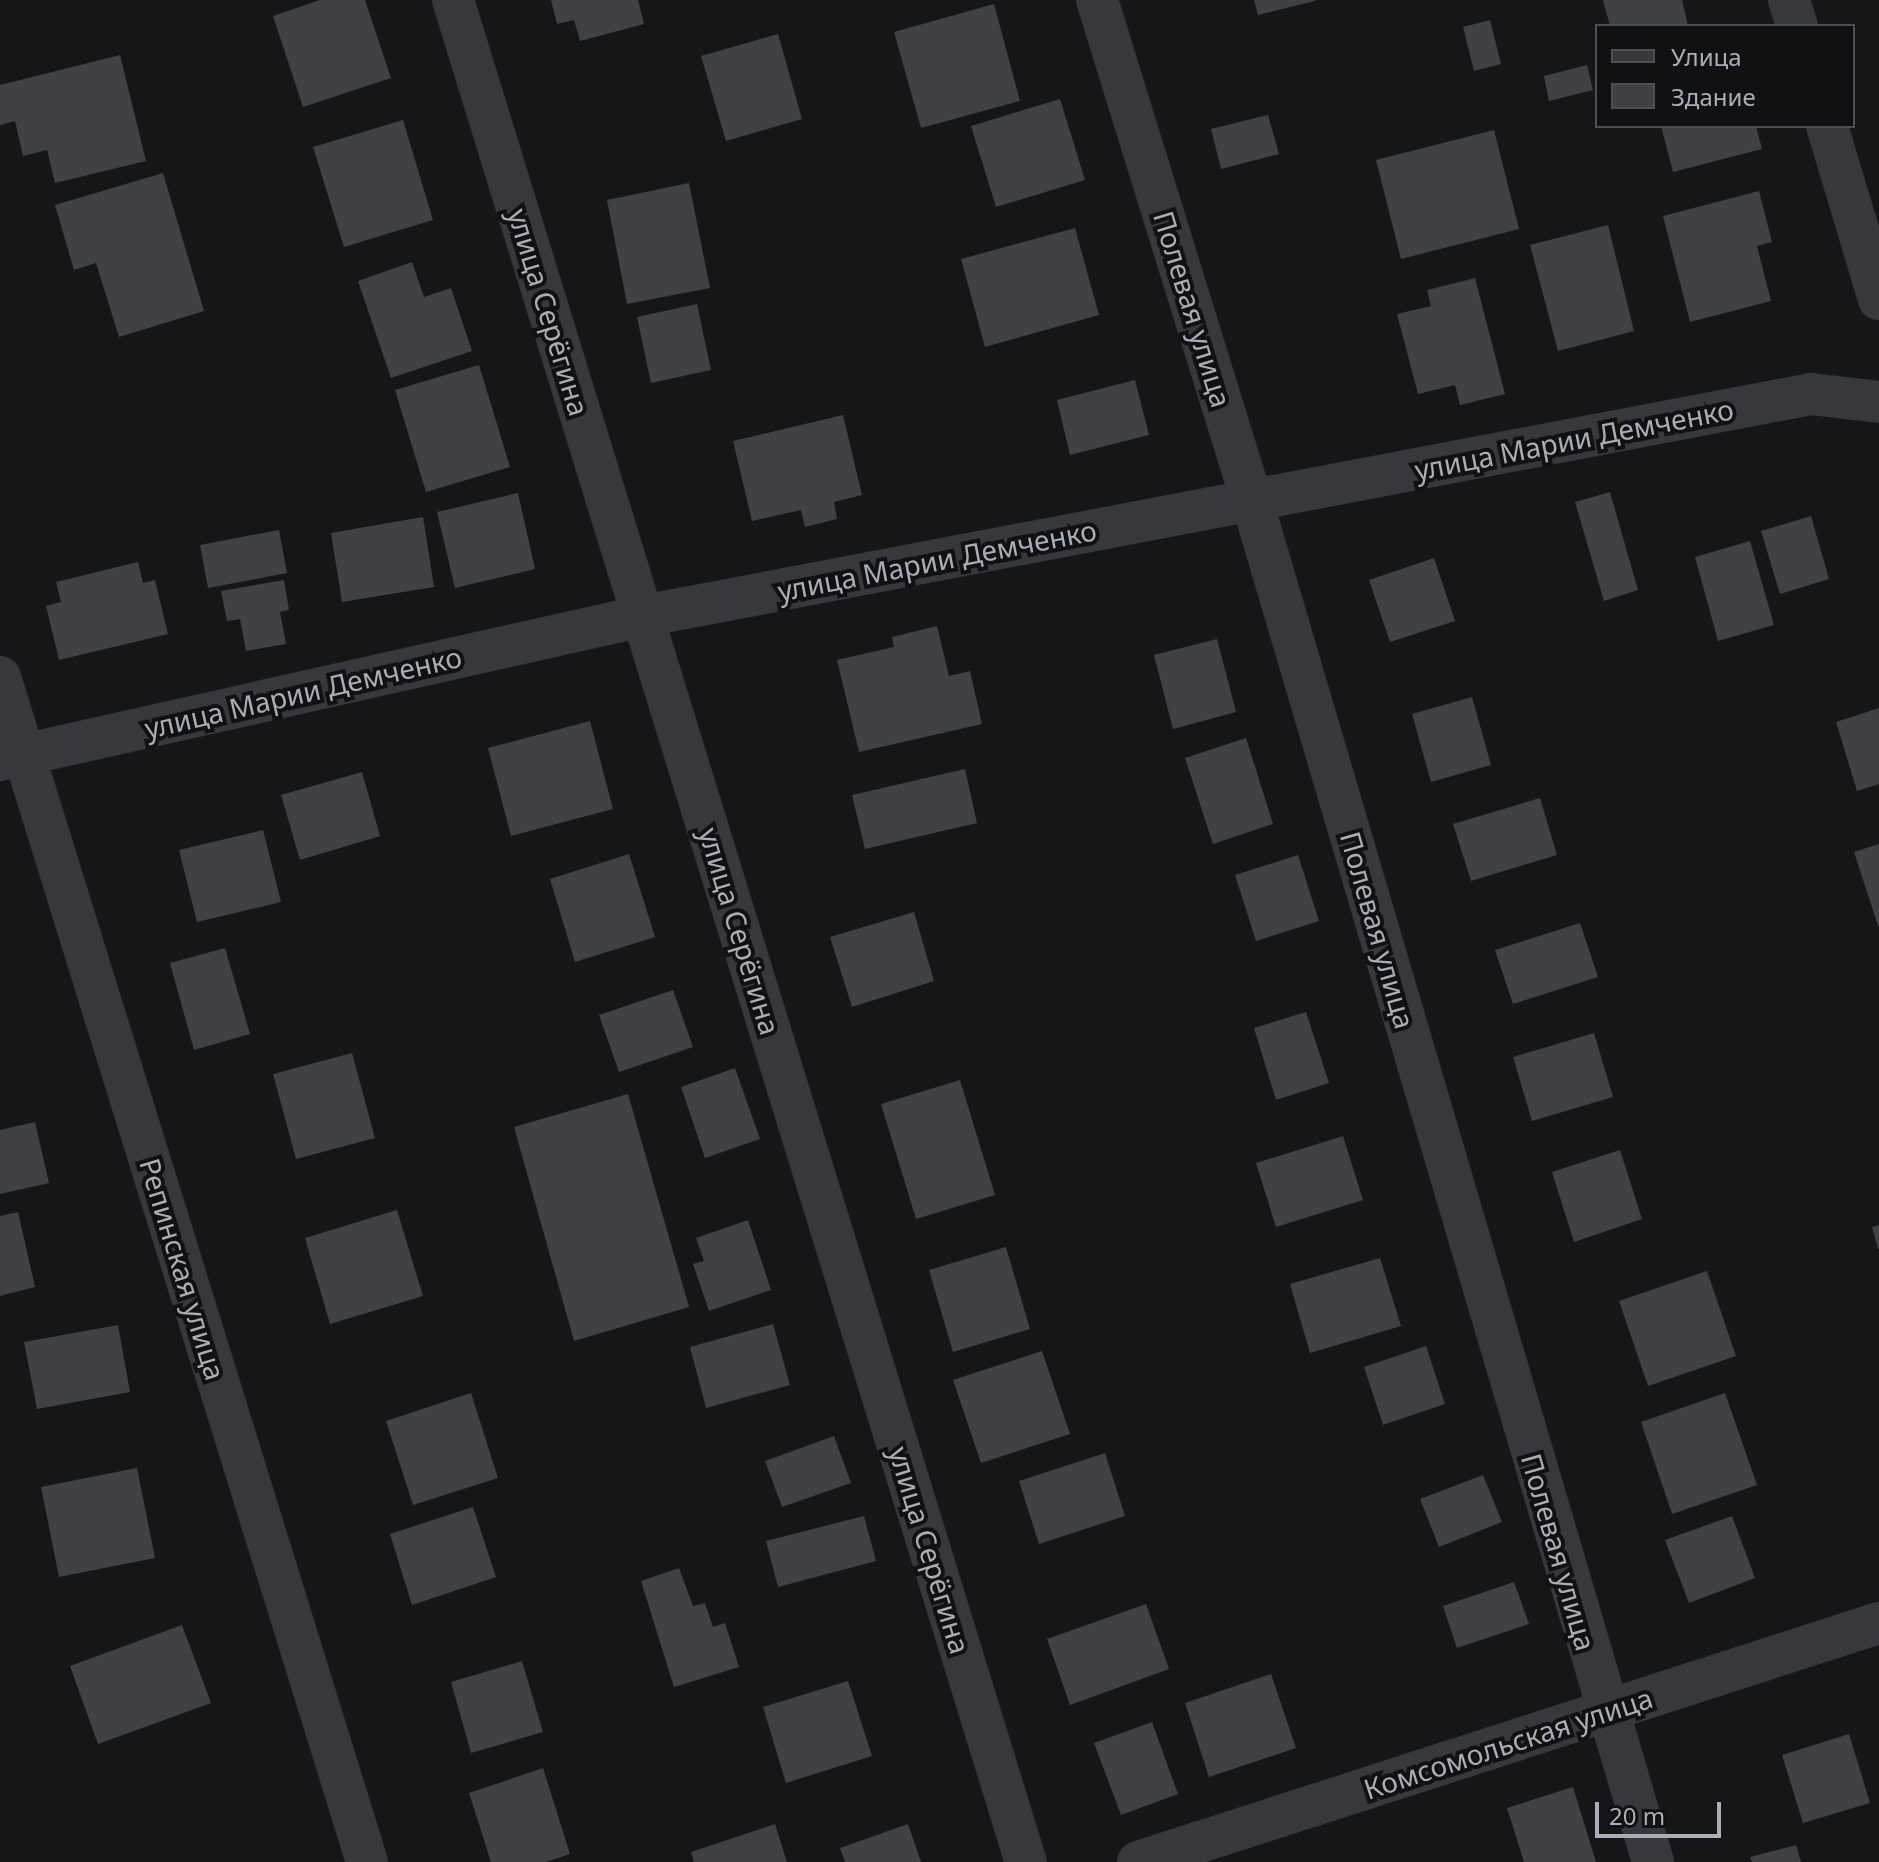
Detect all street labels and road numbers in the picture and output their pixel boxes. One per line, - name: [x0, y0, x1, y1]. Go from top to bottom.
- street label: улица Серёгина: [502, 204, 596, 420]
- street label: Полевая улица: [1147, 207, 1239, 411]
- street label: улица Марии Демченко: [1412, 392, 1736, 486]
- street label: улица Марии Демченко: [775, 513, 1099, 607]
- street label: улица Марии Демченко: [141, 639, 465, 745]
- street label: улица Серёгина: [693, 823, 787, 1039]
- street label: Полевая улица: [1334, 828, 1422, 1032]
- street label: Репинская улица: [133, 1154, 233, 1384]
- street label: улица Серёгина: [883, 1442, 977, 1658]
- street label: Полевая улица: [1515, 1450, 1603, 1654]
- street label: Комсомольская улица: [1359, 1680, 1657, 1806]

